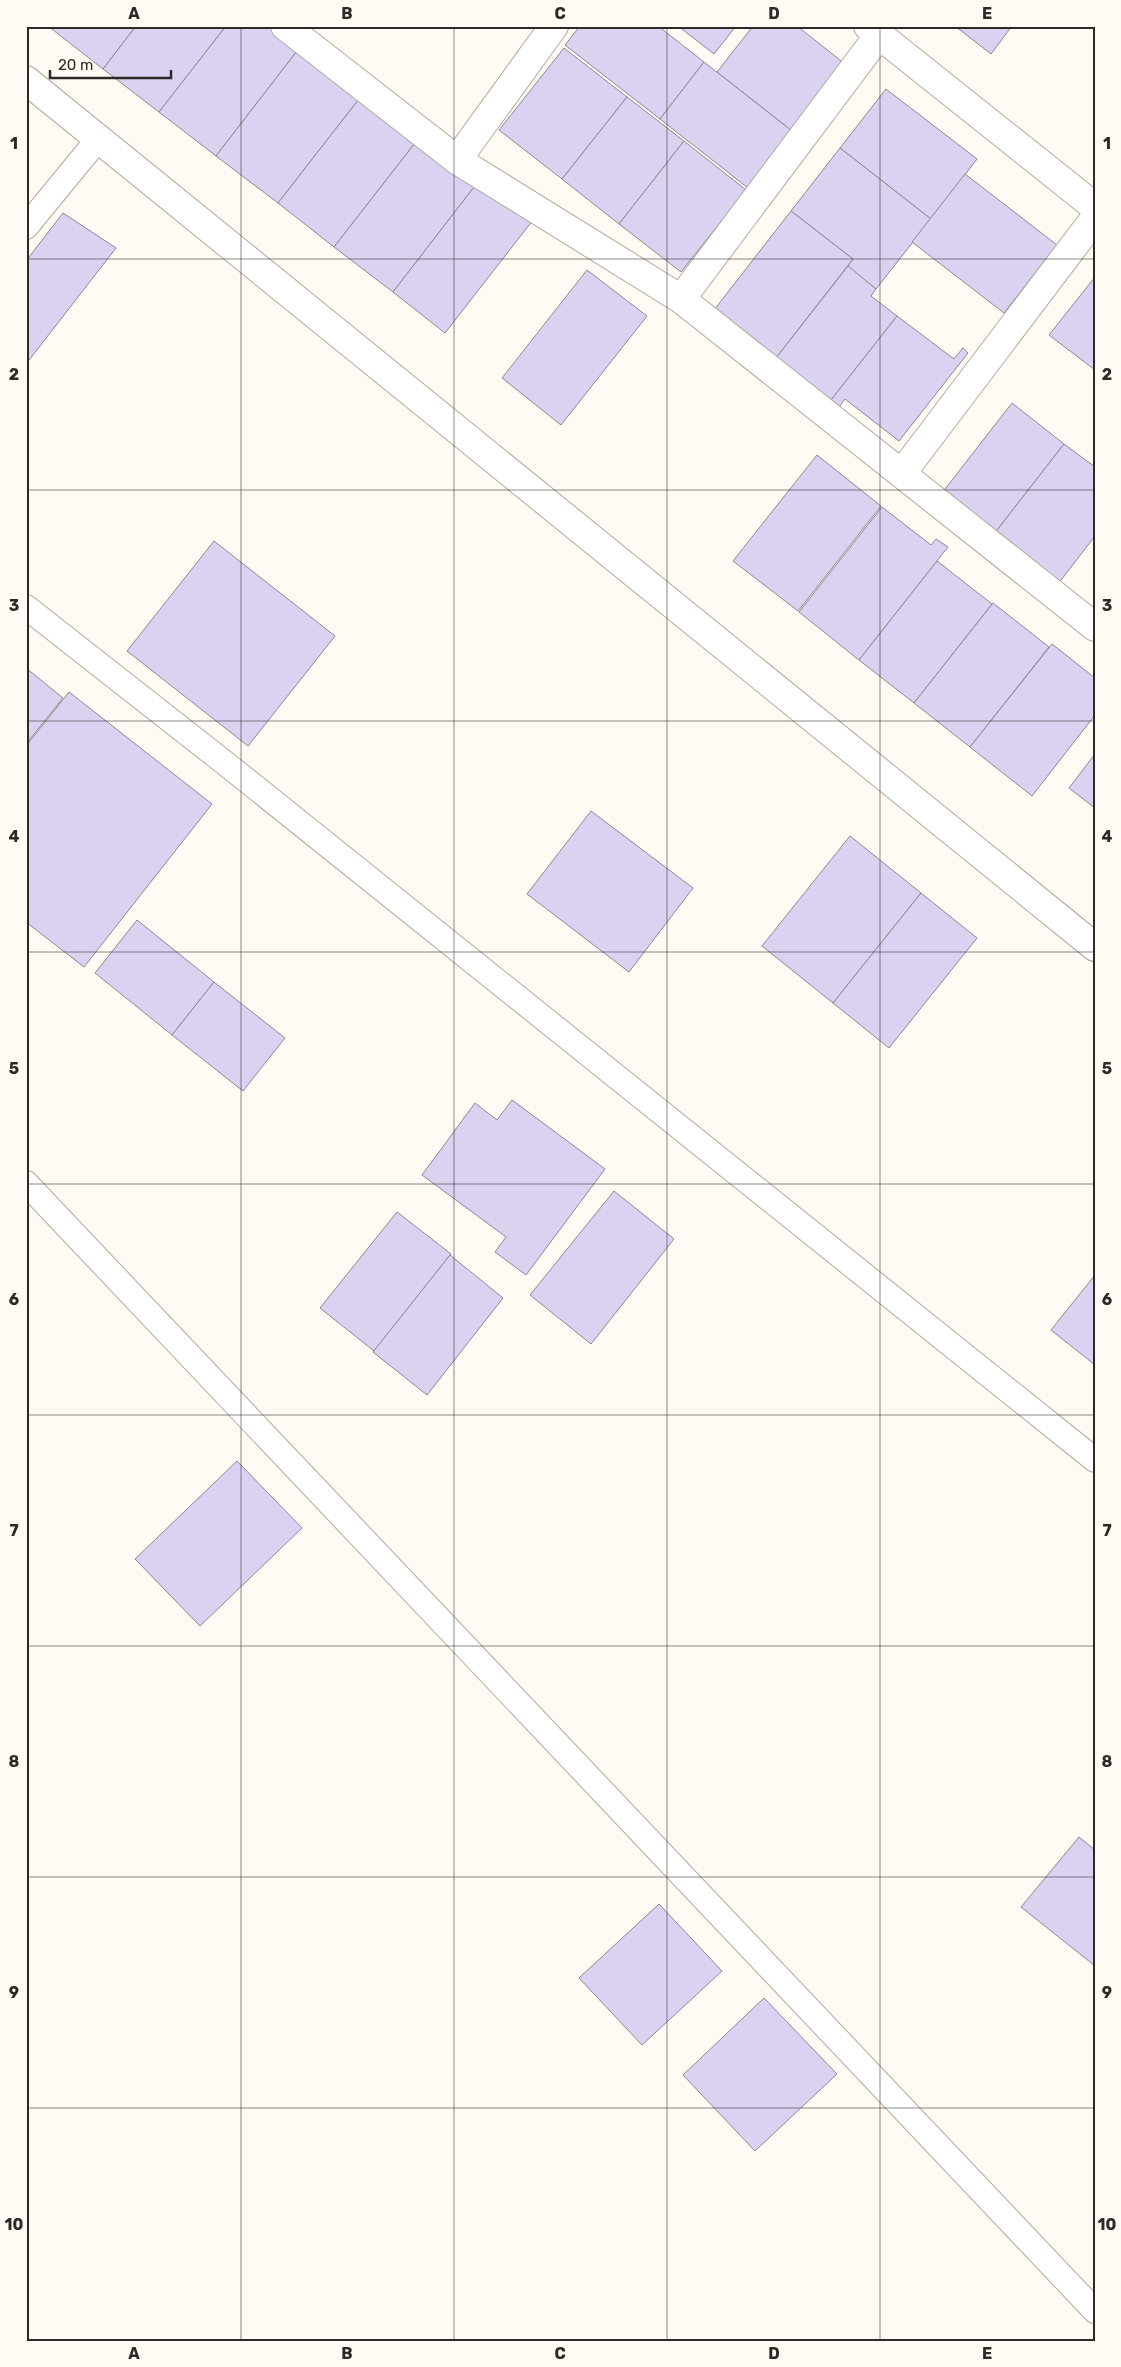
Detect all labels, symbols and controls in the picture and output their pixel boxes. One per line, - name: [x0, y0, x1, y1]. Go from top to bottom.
- text: A: [128, 4, 140, 23]
- text: B: [341, 4, 353, 23]
- text: C: [554, 4, 566, 23]
- text: D: [768, 4, 780, 23]
- text: E: [982, 4, 992, 23]
- scale bar: [50, 48, 171, 80]
- text: 20 m: [58, 56, 93, 74]
- text: 1: [10, 134, 18, 153]
- text: 1: [1103, 134, 1111, 153]
- text: 2: [9, 365, 19, 384]
- text: 2: [1102, 365, 1112, 384]
- text: 3: [9, 596, 19, 615]
- text: 3: [1102, 596, 1112, 615]
- text: 4: [9, 827, 20, 846]
- text: 4: [1102, 827, 1113, 846]
- text: 5: [9, 1059, 19, 1078]
- text: 5: [1102, 1059, 1112, 1078]
- text: 6: [9, 1290, 19, 1309]
- text: 6: [1102, 1290, 1112, 1309]
- text: 7: [9, 1521, 19, 1540]
- text: 7: [1102, 1521, 1112, 1540]
- text: 8: [9, 1752, 20, 1771]
- text: 8: [1102, 1752, 1113, 1771]
- text: 9: [9, 1983, 19, 2002]
- text: 9: [1102, 1983, 1112, 2002]
- text: 10: [5, 2215, 24, 2234]
- text: 10: [1098, 2215, 1117, 2234]
- text: A: [128, 2344, 140, 2363]
- text: B: [341, 2344, 353, 2363]
- text: C: [554, 2344, 566, 2363]
- text: D: [768, 2344, 780, 2363]
- text: E: [982, 2344, 992, 2363]

